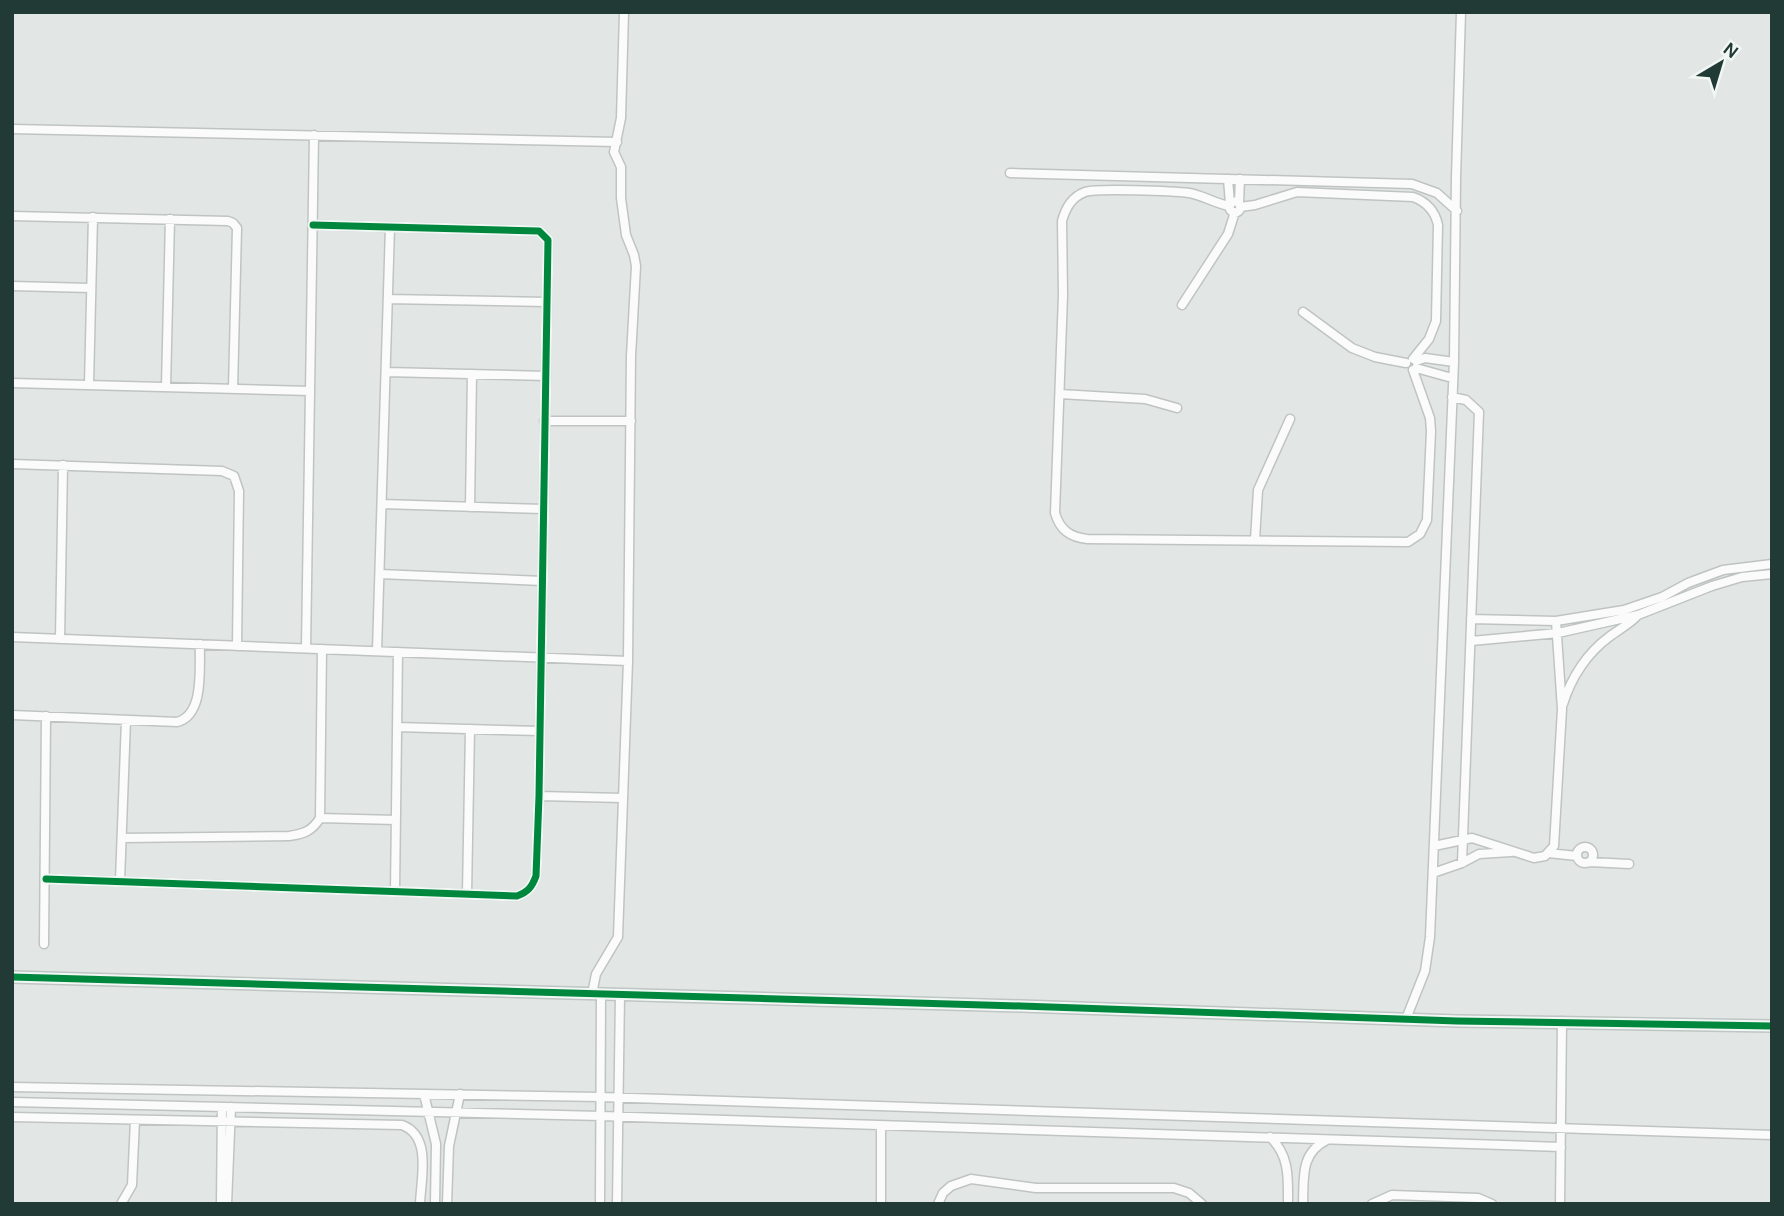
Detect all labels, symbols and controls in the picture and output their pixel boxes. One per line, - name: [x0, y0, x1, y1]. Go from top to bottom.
- north arrow: [1686, 28, 1756, 98]
- text: N: [1719, 38, 1743, 63]

